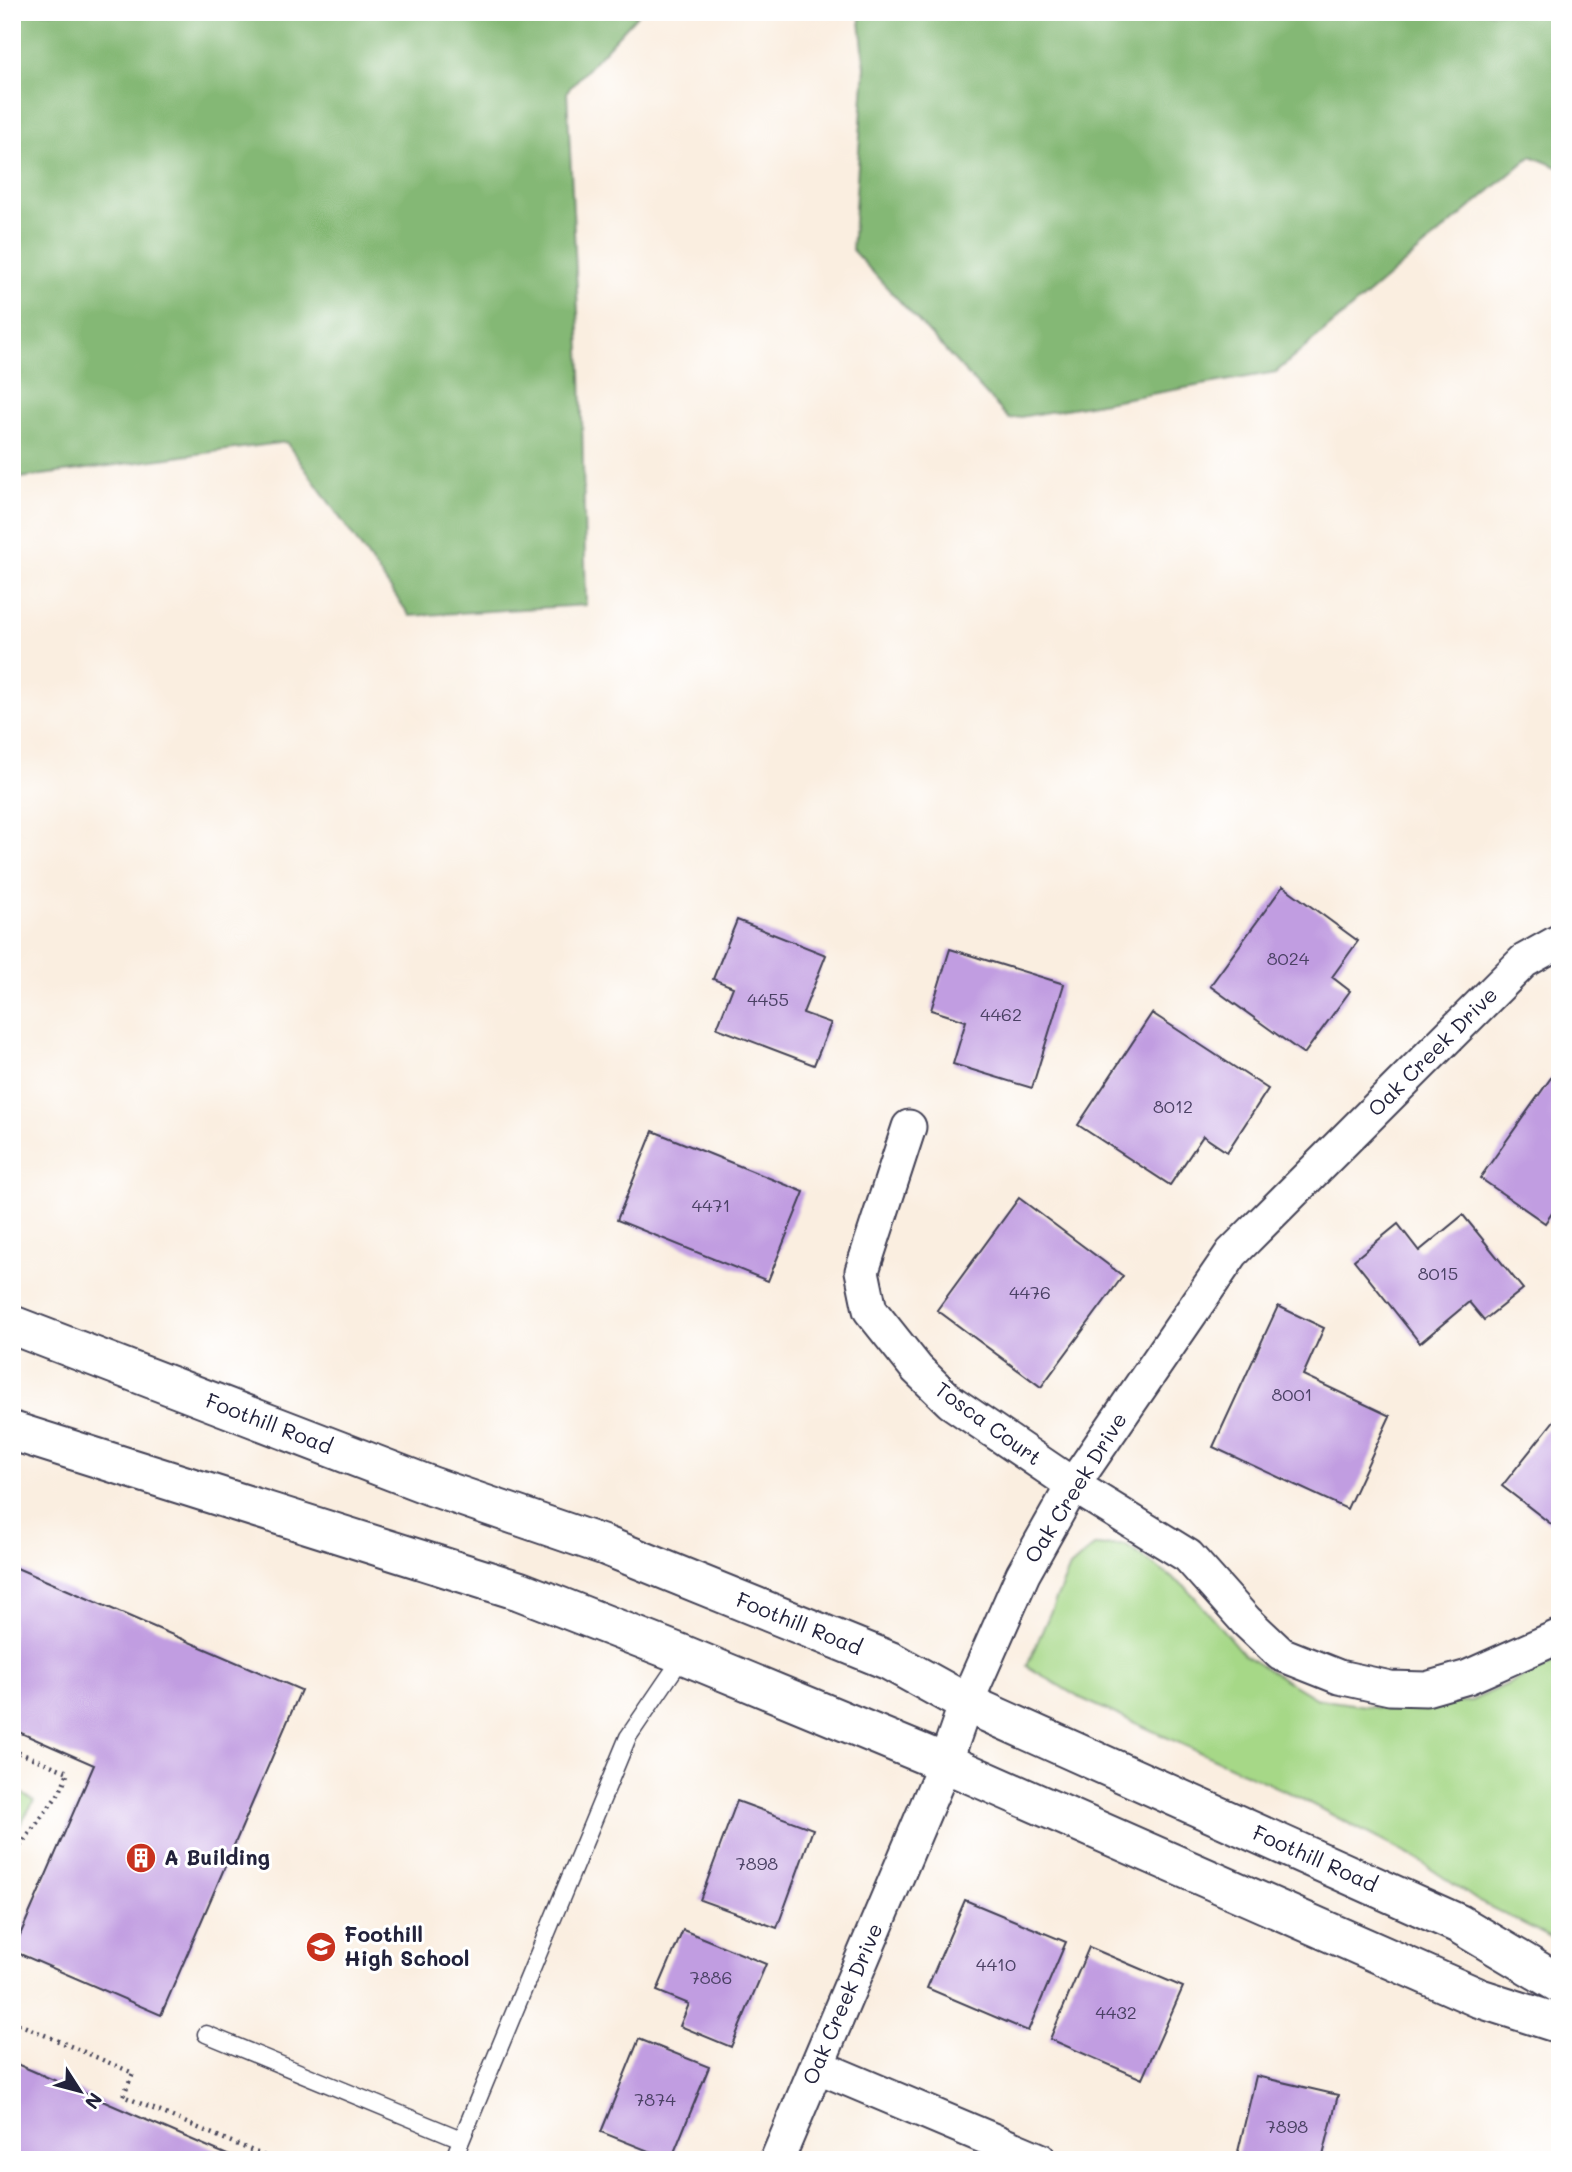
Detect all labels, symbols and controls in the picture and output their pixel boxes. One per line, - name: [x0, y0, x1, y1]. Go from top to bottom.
- house number: 8024: [1267, 946, 1310, 970]
- street label: Oak Creek Drive: [1361, 980, 1502, 1121]
- house number: 4455: [747, 987, 789, 1011]
- house number: 4462: [980, 1002, 1022, 1026]
- house number: 8012: [1153, 1094, 1193, 1118]
- house number: 4471: [691, 1193, 731, 1217]
- house number: 8015: [1418, 1261, 1458, 1285]
- house number: 4476: [1009, 1280, 1051, 1304]
- street label: Tosca Court: [930, 1375, 1047, 1471]
- house number: 8001: [1271, 1382, 1313, 1406]
- street label: Foothill Road: [202, 1386, 337, 1459]
- street label: Oak Creek Drive: [1018, 1407, 1132, 1568]
- street label: Foothill Road: [733, 1585, 867, 1660]
- street label: Foothill Road: [1249, 1818, 1382, 1897]
- building icon: A Building: [124, 1841, 158, 1875]
- place label: A Building: [164, 1843, 270, 1870]
- house number: 7898: [736, 1851, 778, 1875]
- street label: Oak Creek Drive: [795, 1919, 888, 2088]
- place label: Foothill High School: [344, 1920, 469, 1971]
- school or university icon: Foothill High School: [304, 1930, 338, 1964]
- house number: 4410: [976, 1952, 1016, 1976]
- house number: 7886: [690, 1965, 732, 1989]
- house number: 4432: [1095, 2000, 1137, 2024]
- north arrow: [46, 2056, 116, 2126]
- house number: 7874: [634, 2087, 676, 2111]
- text: N: [80, 2088, 109, 2114]
- house number: 7898: [1266, 2114, 1308, 2138]

